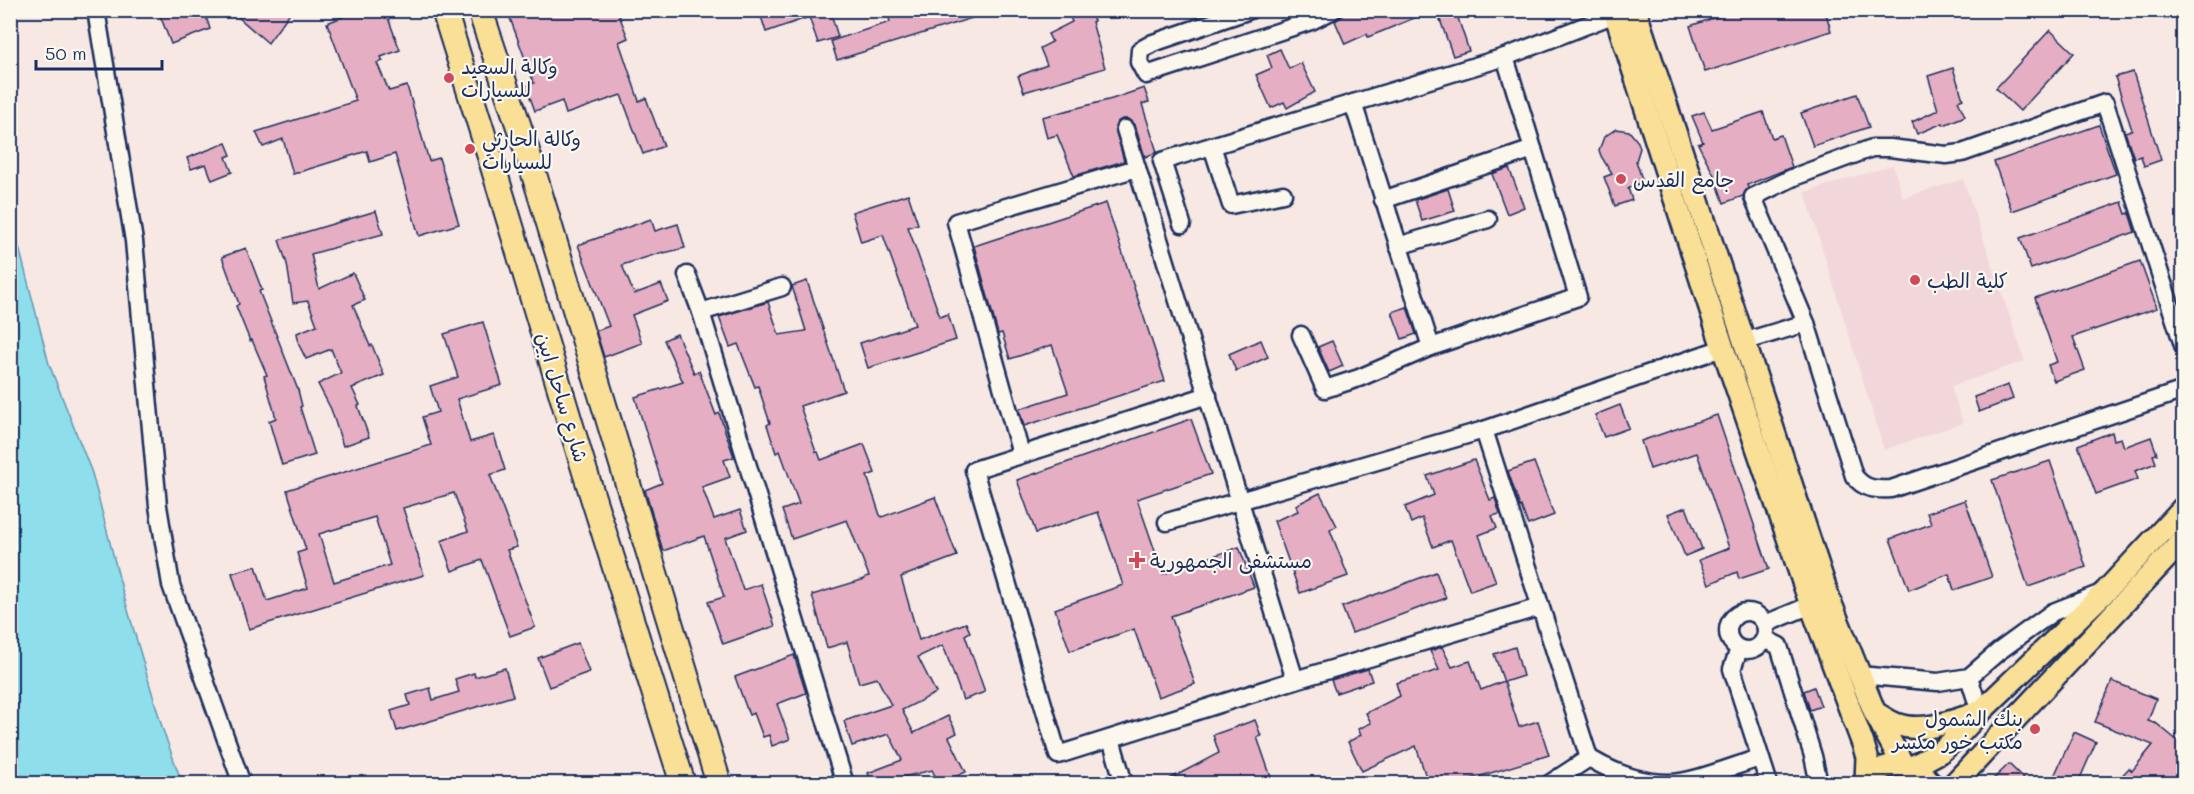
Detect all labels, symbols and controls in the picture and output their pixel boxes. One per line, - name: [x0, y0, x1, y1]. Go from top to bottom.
- scale bar: [36, 33, 162, 71]
- text: 50 m: [45, 41, 87, 65]
- place label: وكالة السعيد للسيارات: [461, 53, 558, 102]
- marker: وكالة السعيد للسيارات: [442, 71, 456, 85]
- place label: وكالة الحارثي للسيارات: [482, 125, 581, 174]
- marker: وكالة الحارثي للسيارات: [463, 142, 477, 156]
- place label: جامع القدس: [1633, 166, 1734, 195]
- marker: جامع القدس: [1614, 172, 1628, 186]
- place label: كلية الطب: [1927, 267, 2008, 293]
- marker: كلية الطب: [1908, 273, 1922, 287]
- street label: شارع ساحل ابين: [529, 329, 595, 466]
- place label: مستشفى الجمهورية: [1150, 547, 1312, 575]
- marker: مستشفى الجمهورية: [1128, 551, 1146, 569]
- place label: بنك الشمول مكتب خور مكسر: [1890, 705, 2023, 754]
- marker: بنك الشمول مكتب خور مكسر: [2028, 722, 2042, 736]

